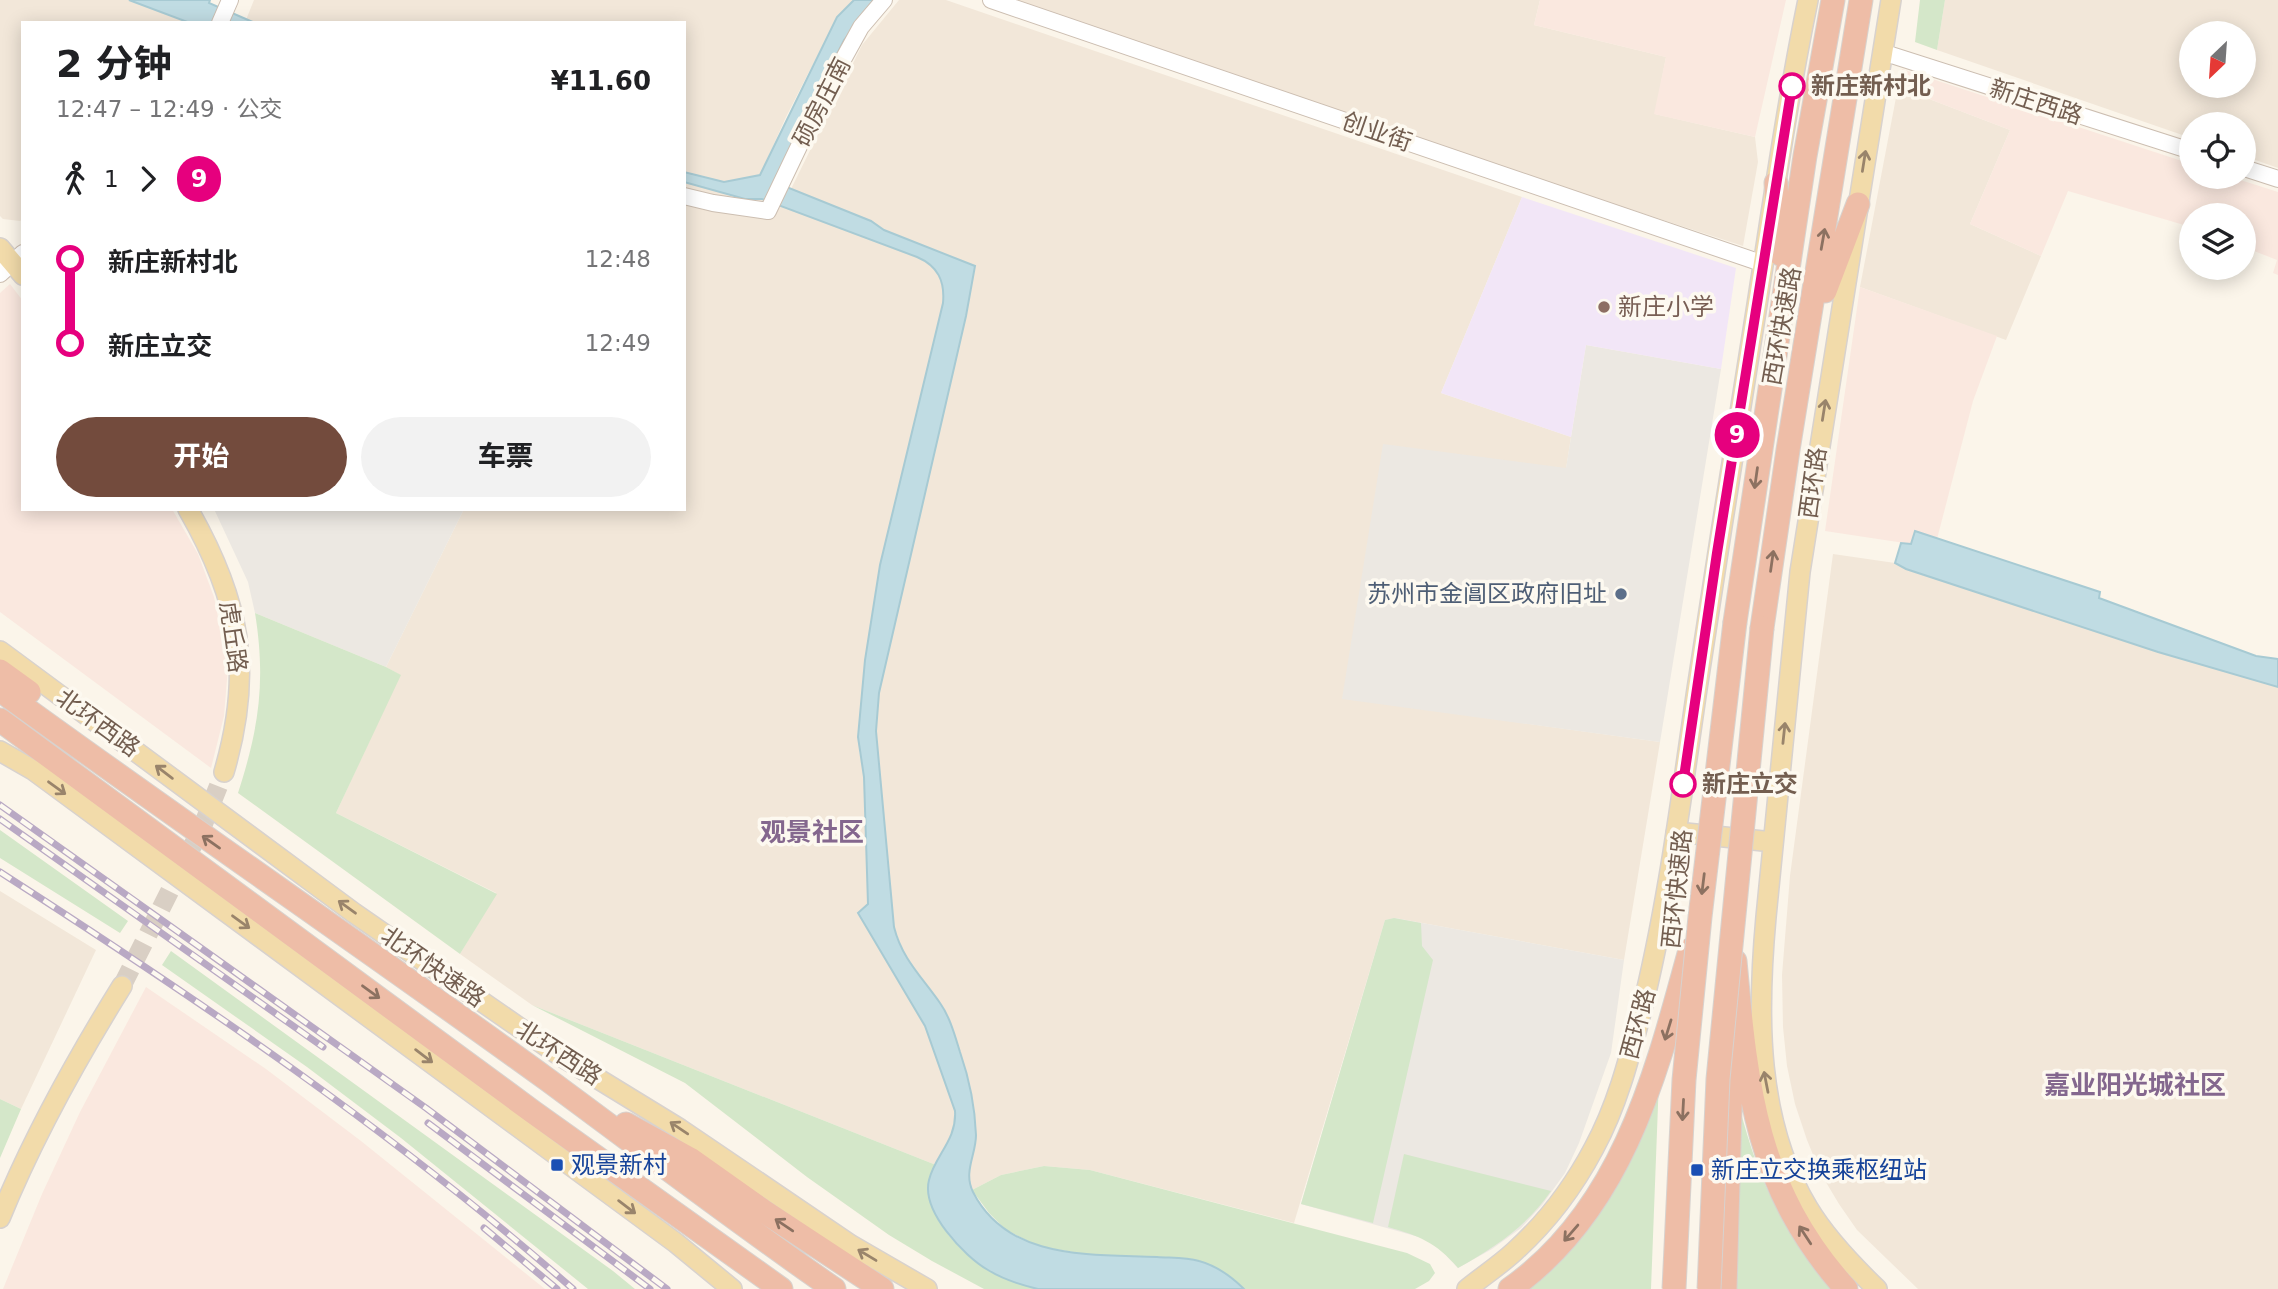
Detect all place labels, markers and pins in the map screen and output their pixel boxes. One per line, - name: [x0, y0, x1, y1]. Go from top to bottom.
- place label: 新庄新村北: [1811, 72, 1931, 100]
- marker: 新庄新村北: [1779, 73, 1805, 99]
- place label: 新庄小学: [1618, 293, 1714, 321]
- marker: 新庄小学: [1596, 299, 1612, 315]
- place label: 苏州市金阊区政府旧址: [1367, 580, 1607, 608]
- marker: 苏州市金阊区政府旧址: [1613, 586, 1629, 602]
- place label: 新庄立交: [1702, 770, 1798, 798]
- marker: 新庄立交: [1670, 771, 1696, 797]
- place label: 观景新村: [571, 1151, 667, 1179]
- place label: 新庄立交换乘枢纽站: [1711, 1156, 1927, 1184]
- marker: 观景新村: [549, 1157, 565, 1173]
- marker: 新庄立交换乘枢纽站: [1689, 1162, 1705, 1178]

